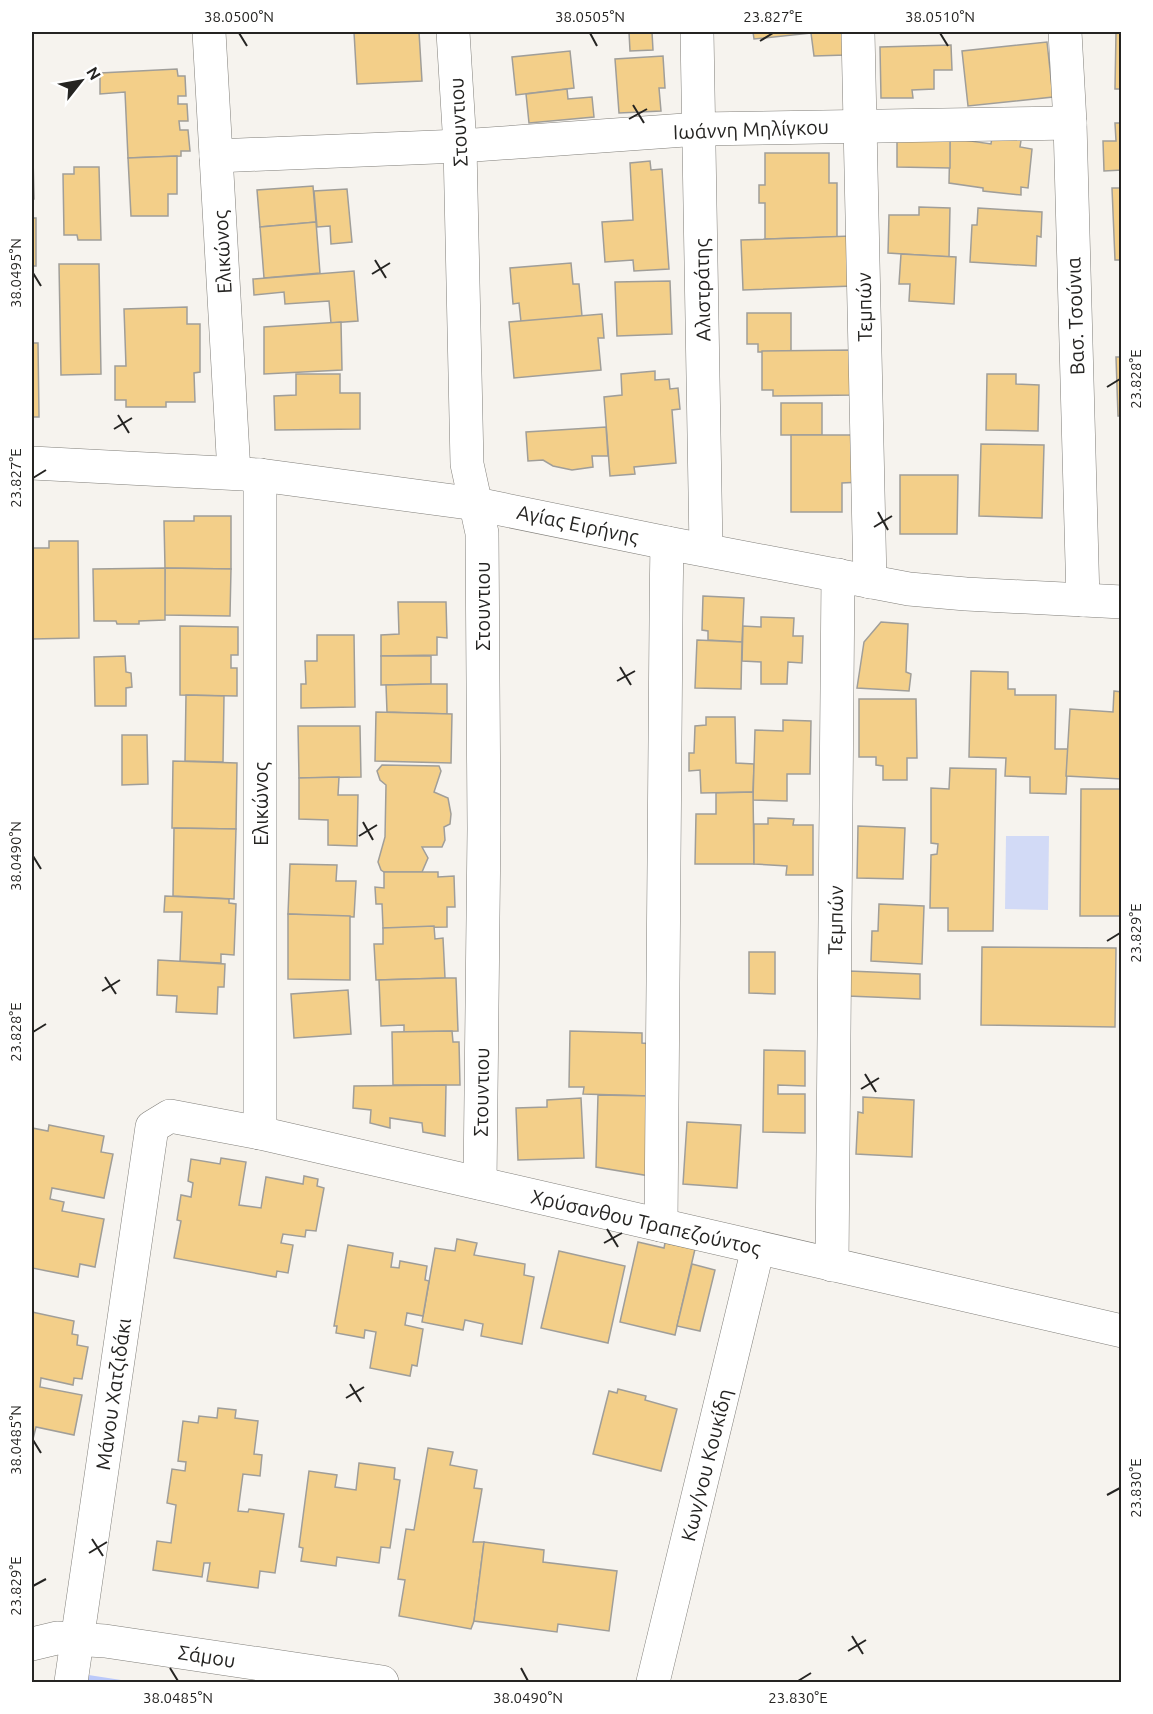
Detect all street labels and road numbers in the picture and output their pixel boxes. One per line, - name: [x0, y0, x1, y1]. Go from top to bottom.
- street label: Στουντιου: [444, 77, 472, 167]
- street label: Ιωάννη Μηλίγκου: [673, 115, 829, 143]
- street label: Ελικώνος: [208, 210, 236, 294]
- street label: Αλιστράτης: [690, 238, 714, 342]
- street label: Βασ. Τσούνια: [1061, 257, 1089, 375]
- street label: Τεμπών: [852, 272, 876, 342]
- street label: Αγίας Ειρήνης: [515, 500, 641, 548]
- street label: Στουντιου: [471, 561, 494, 651]
- street label: Ελικώνος: [249, 762, 272, 846]
- street label: Τεμπών: [823, 885, 847, 955]
- street label: Στουντιου: [469, 1047, 493, 1137]
- street label: Χρύσανθου Τραπεζούντος: [529, 1184, 763, 1260]
- street label: Μάνου Χατζιδάκι: [91, 1316, 135, 1472]
- street label: Κων/νου Κουκίδη: [676, 1386, 736, 1544]
- street label: Σάμου: [177, 1640, 237, 1672]

